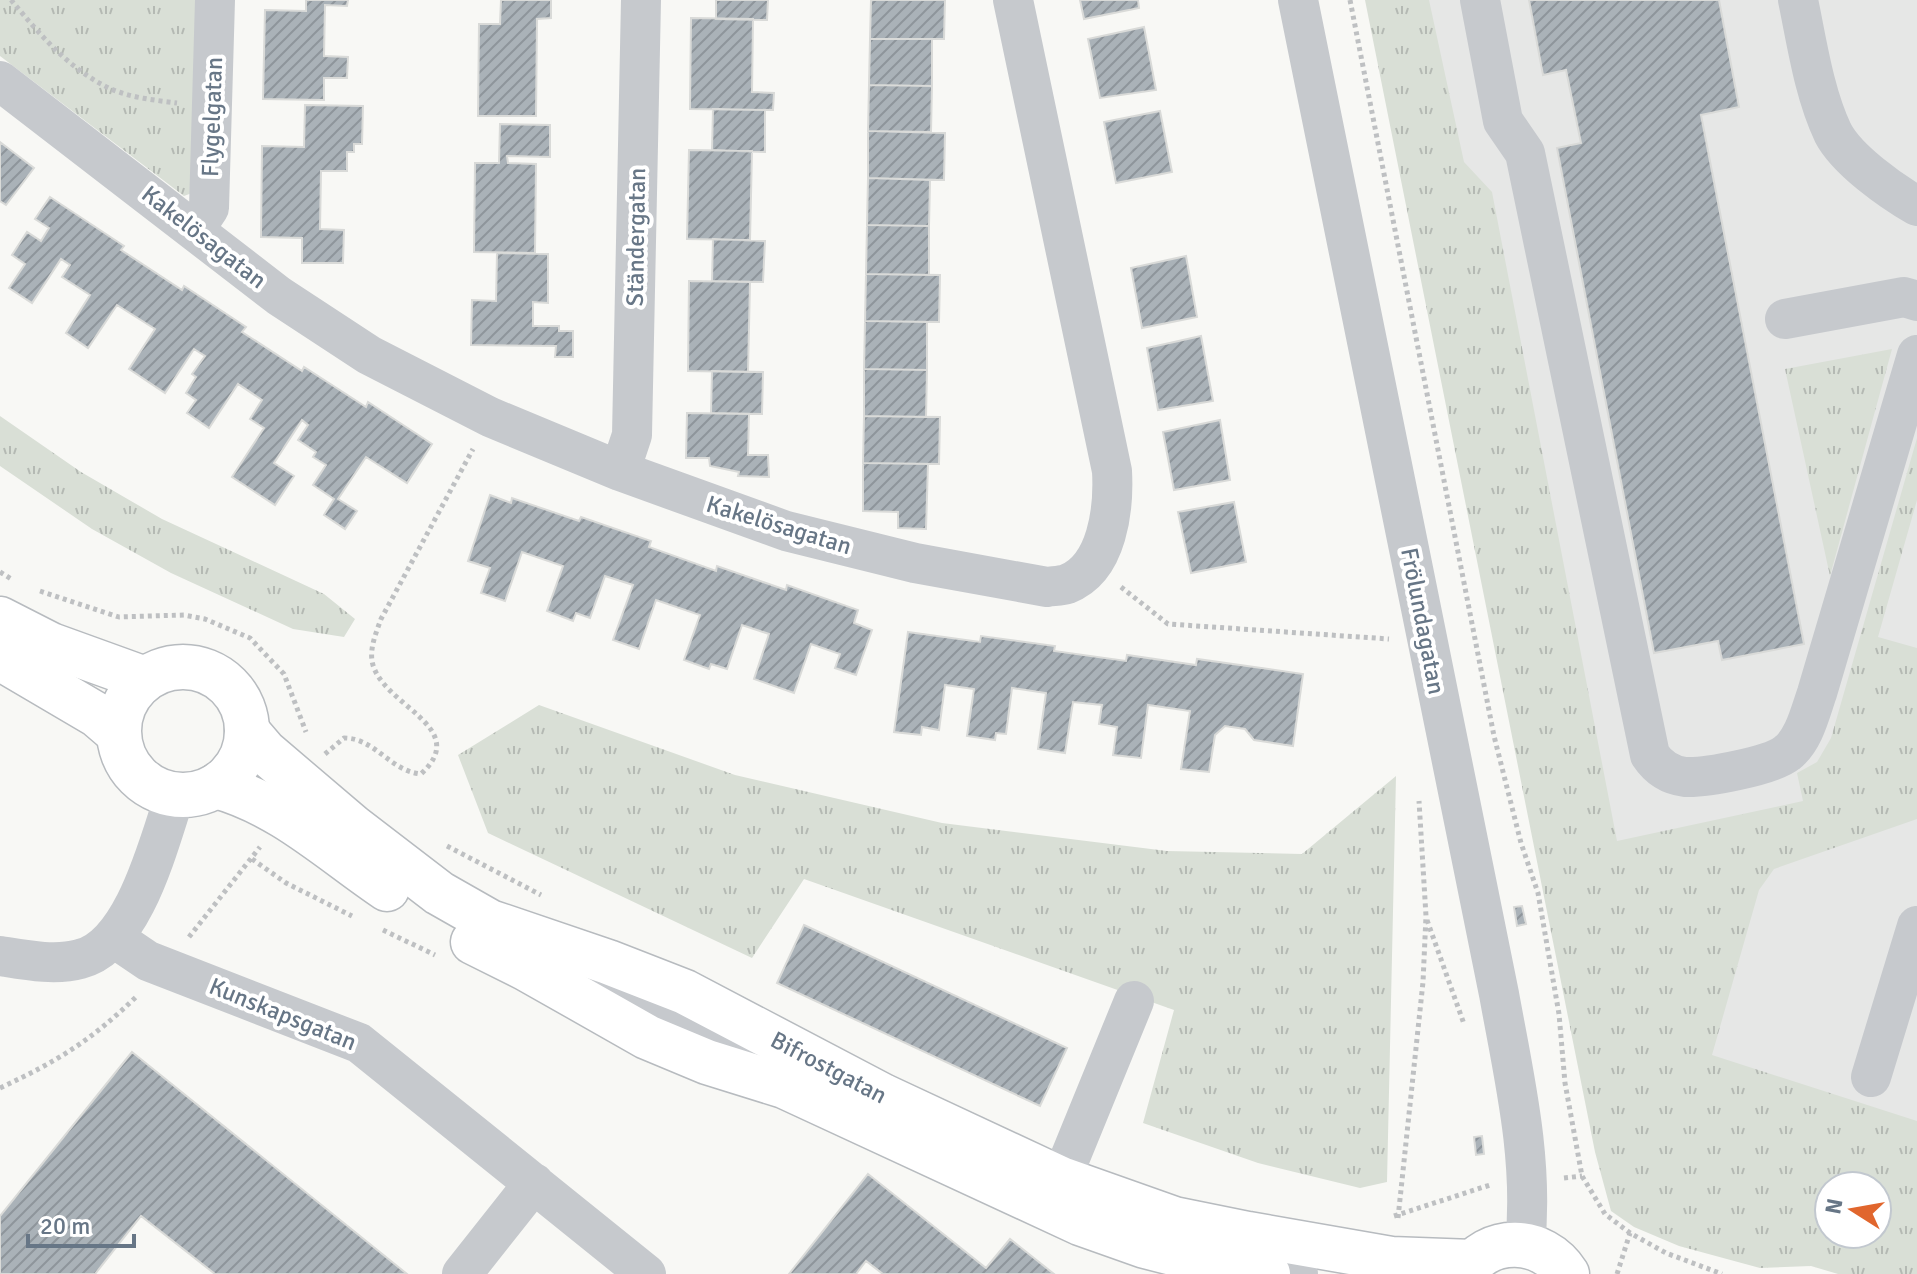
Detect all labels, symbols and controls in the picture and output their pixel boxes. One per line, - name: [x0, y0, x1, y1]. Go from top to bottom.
- street label: Flygelgatan: [195, 56, 229, 178]
- street label: Ständergatan: [620, 167, 652, 307]
- street label: Kakelösagatan: [136, 179, 272, 295]
- street label: Kakelösagatan: [703, 489, 855, 561]
- street label: Frölundagatan: [1394, 545, 1452, 697]
- street label: Kunskapsgatan: [205, 971, 361, 1057]
- street label: Bifrostgatan: [765, 1025, 892, 1110]
- north arrow: [1813, 1170, 1893, 1250]
- text: N: [1819, 1196, 1849, 1216]
- scale bar: [28, 1198, 134, 1248]
- text: 20 m: [40, 1211, 90, 1241]

